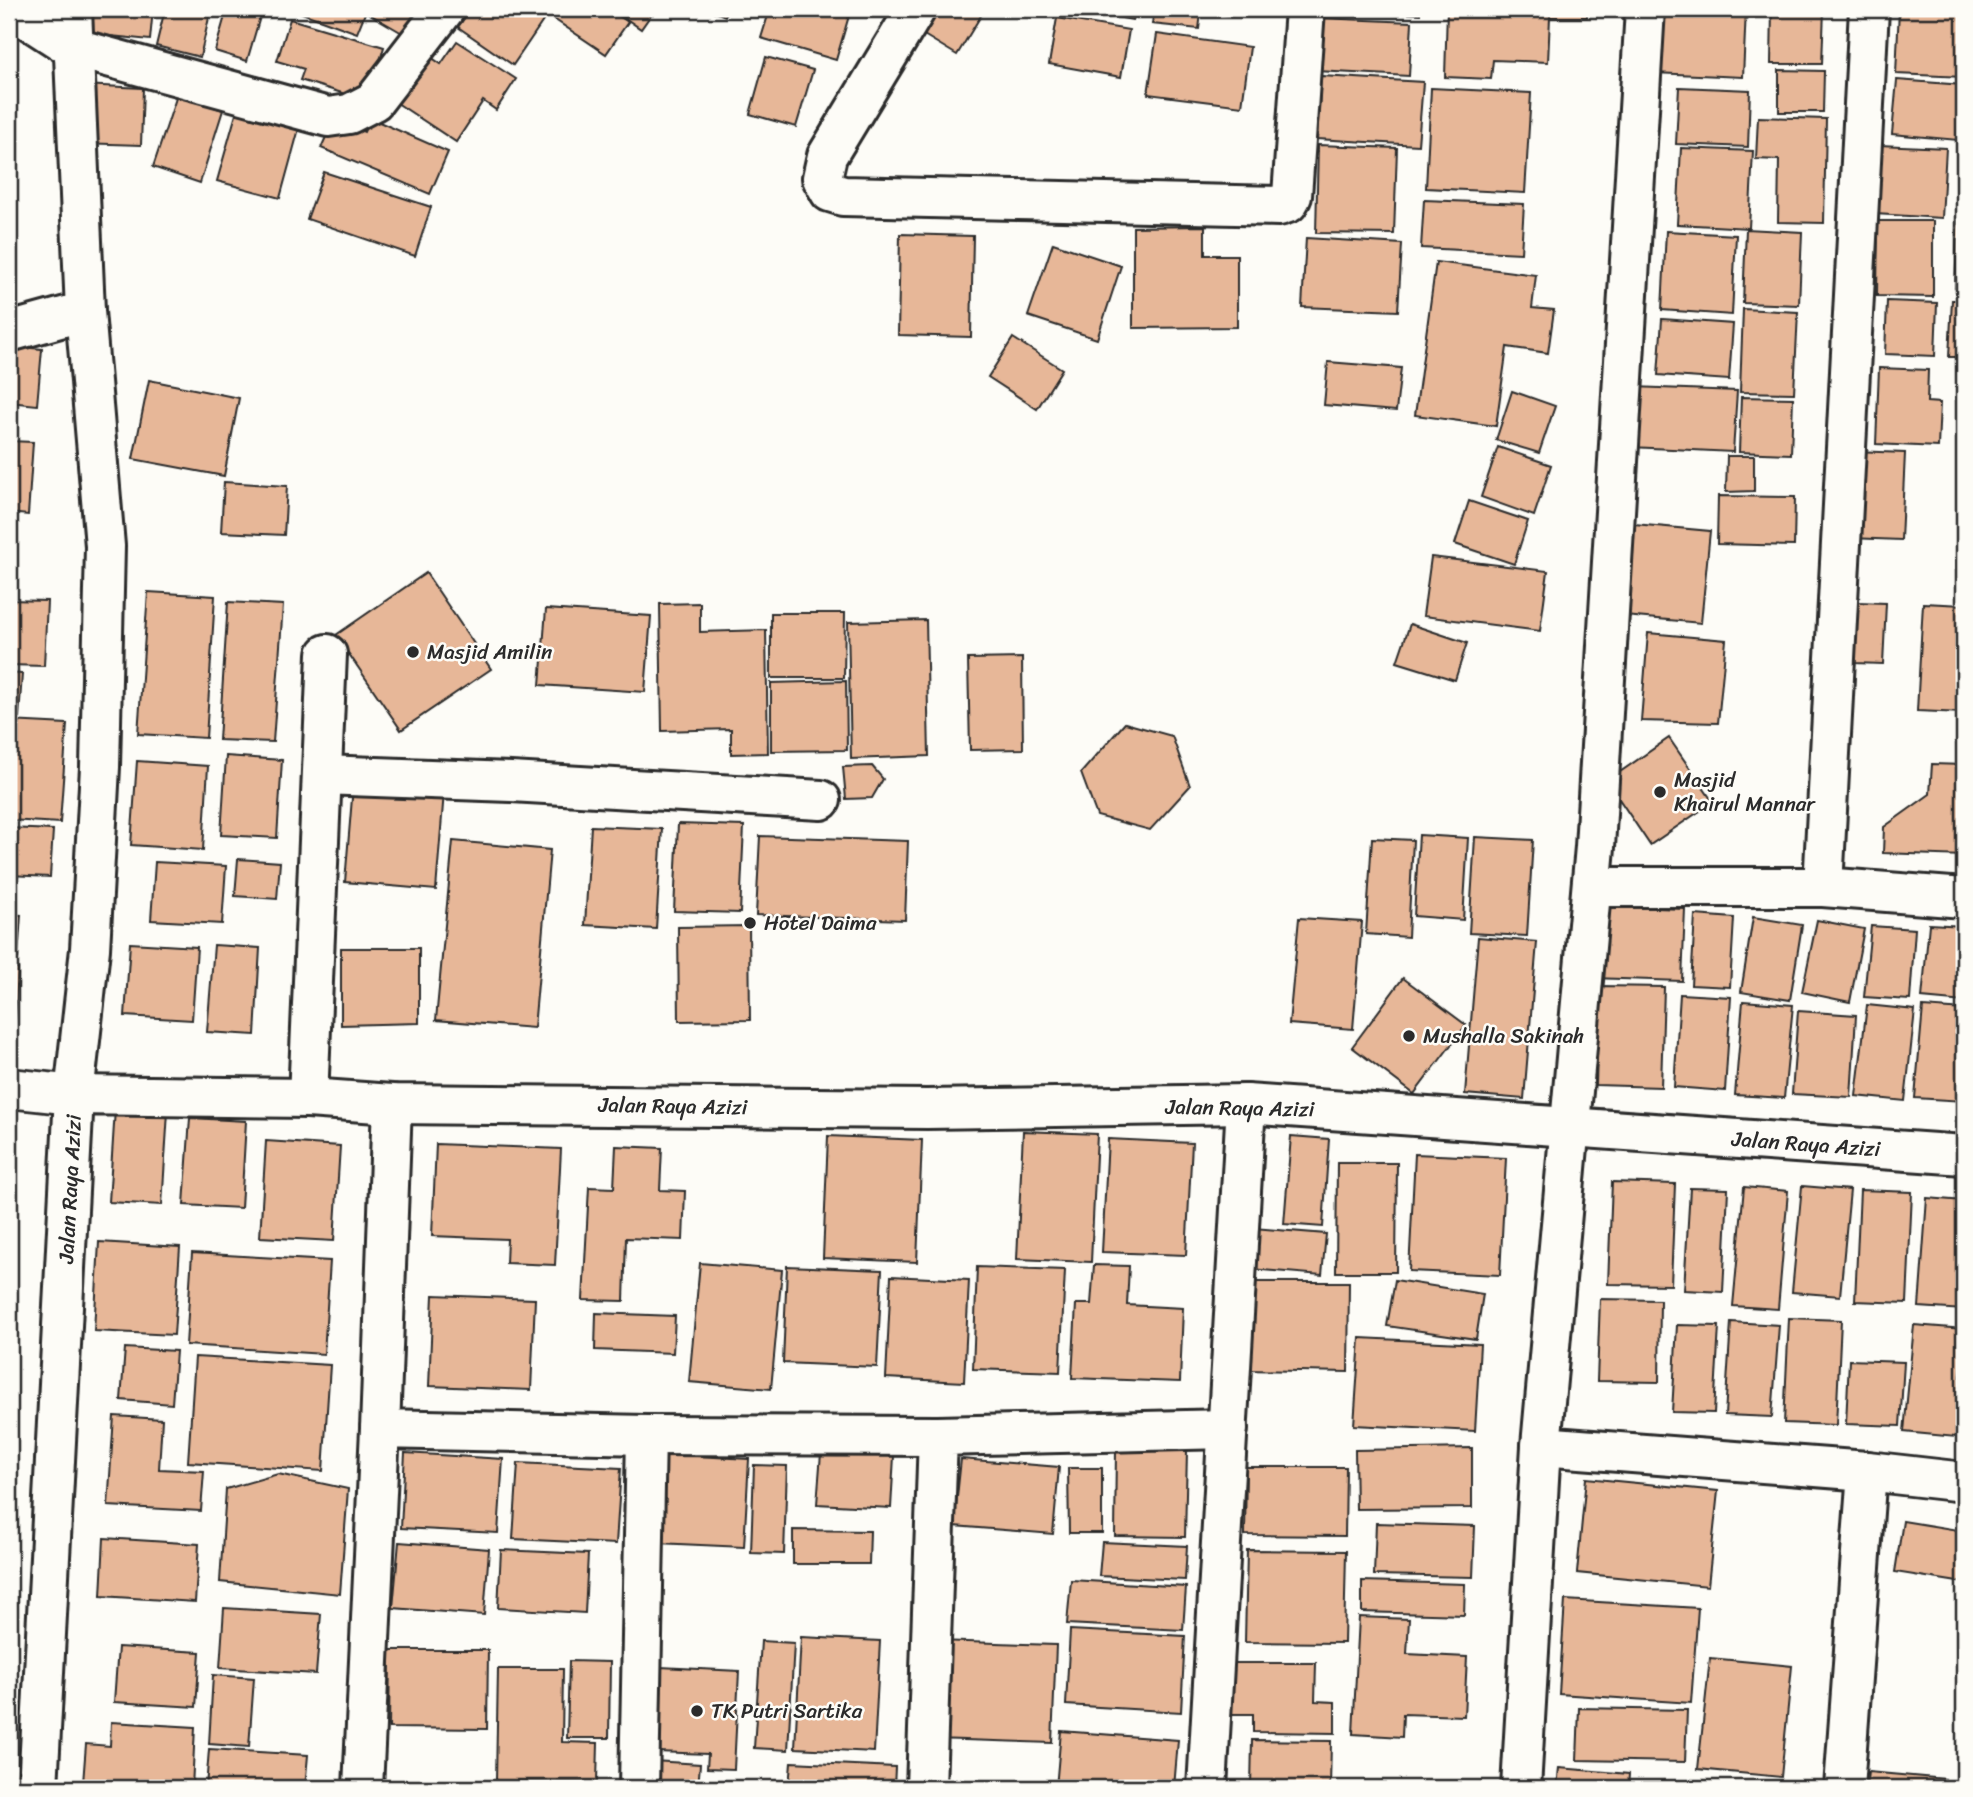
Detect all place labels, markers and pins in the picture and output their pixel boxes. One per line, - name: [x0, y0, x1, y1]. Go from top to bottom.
- place label: Masjid Amilin: [427, 633, 552, 671]
- marker: Masjid Amilin: [405, 644, 421, 660]
- place label: Masjid Khairul Mannar: [1674, 761, 1816, 823]
- marker: Masjid Khairul Mannar: [1652, 784, 1668, 800]
- place label: Hotel Daima: [764, 904, 877, 942]
- marker: Hotel Daima: [742, 915, 758, 931]
- place label: Mushalla Sakinah: [1423, 1017, 1584, 1055]
- marker: Mushalla Sakinah: [1401, 1028, 1417, 1044]
- place label: TK Putri Sartika: [711, 1692, 863, 1730]
- marker: TK Putri Sartika: [689, 1703, 705, 1719]

